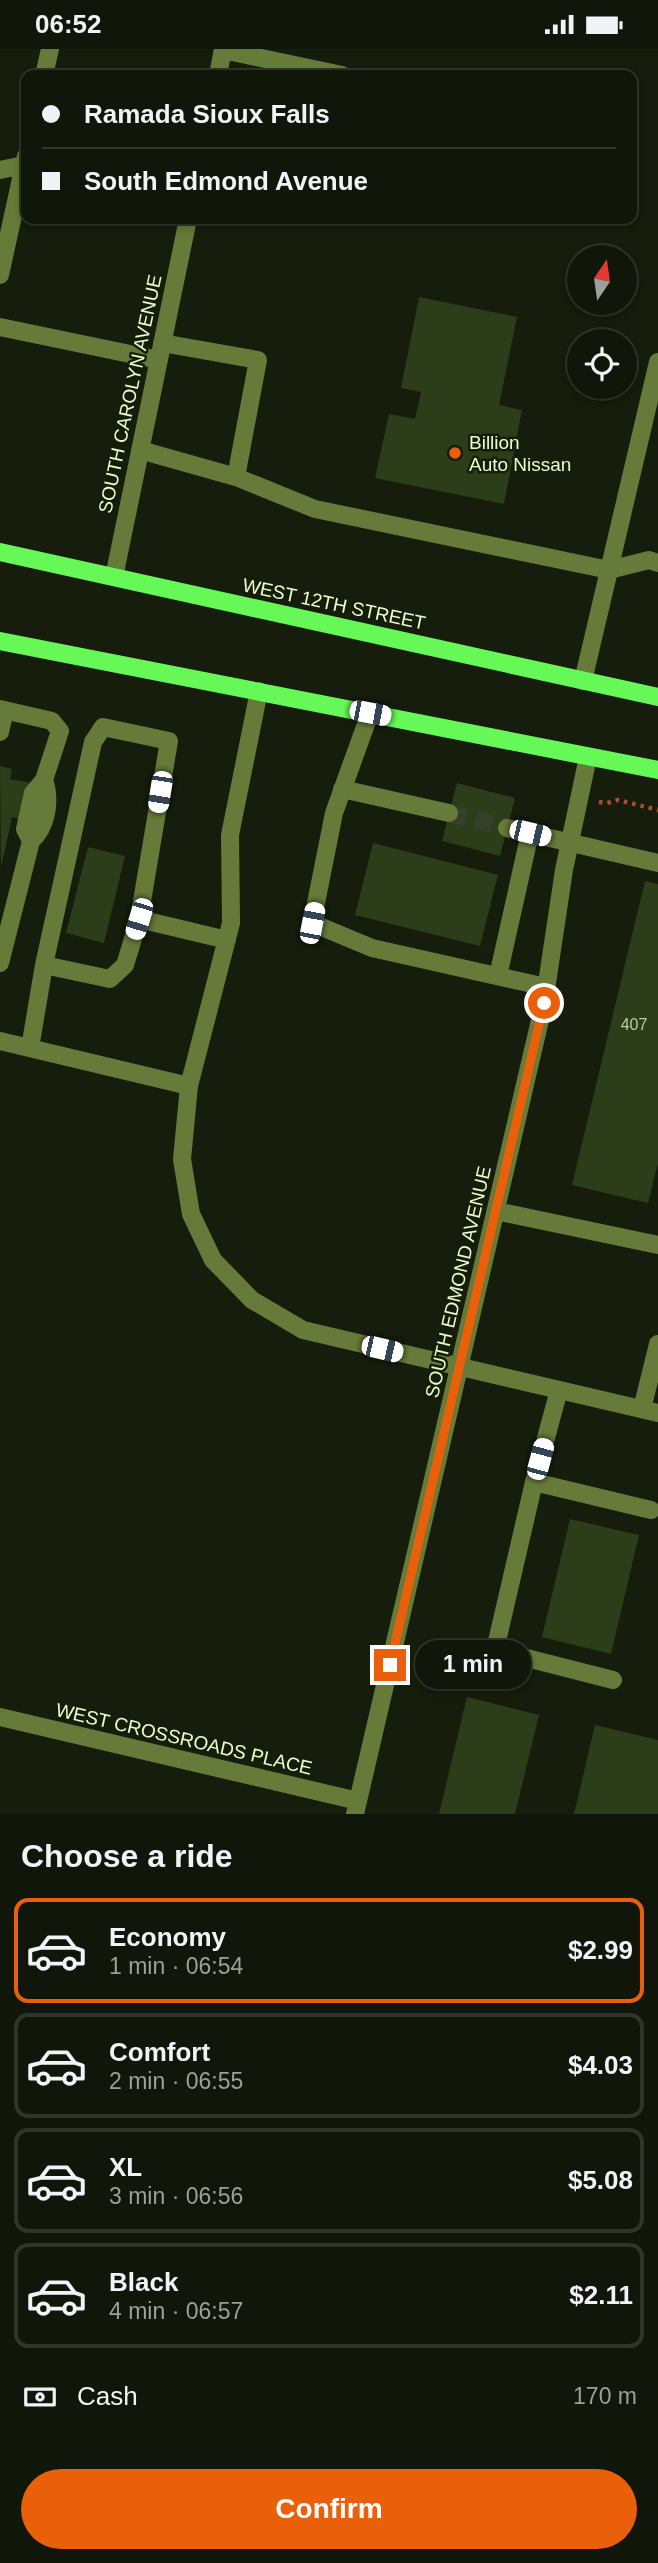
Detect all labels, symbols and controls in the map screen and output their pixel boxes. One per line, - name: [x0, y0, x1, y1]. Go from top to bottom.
- text: 06:52: [35, 9, 102, 39]
- text: Ramada Sioux Falls: [84, 99, 330, 129]
- text: South Edmond Avenue: [84, 166, 368, 196]
- north arrow: [567, 245, 637, 315]
- map controls: [567, 245, 637, 399]
- street label: SOUTH CAROLYN AVENUE: [94, 273, 166, 515]
- button: locate: [567, 329, 637, 399]
- place label: Billion Auto Nissan: [469, 432, 571, 475]
- marker: Billion Auto Nissan: [447, 445, 463, 461]
- street label: WEST 12TH STREET: [241, 574, 428, 634]
- car: [348, 699, 393, 727]
- car: [147, 770, 174, 814]
- car: [508, 818, 553, 848]
- car: [123, 896, 156, 942]
- car: [298, 900, 327, 946]
- route start: [528, 987, 560, 1019]
- house number: 407: [621, 1016, 647, 1033]
- street label: SOUTH EDMOND AVENUE: [421, 1164, 495, 1400]
- car: [360, 1334, 405, 1364]
- car: [525, 1436, 556, 1482]
- callout: 1 min: [414, 1641, 530, 1689]
- route end: [374, 1649, 406, 1681]
- text: 1 min: [443, 1651, 503, 1677]
- street label: WEST CROSSROADS PLACE: [54, 1699, 314, 1779]
- text: Choose a ride: [21, 1838, 233, 1874]
- icon: car: [25, 1919, 88, 1982]
- text: Economy: [109, 1922, 226, 1952]
- text: $2.99: [568, 1935, 633, 1965]
- text: 1 min · 06:54: [109, 1953, 243, 1979]
- icon: car: [25, 2034, 88, 2097]
- text: Comfort: [109, 2037, 210, 2067]
- text: $4.03: [568, 2050, 633, 2080]
- text: 2 min · 06:55: [109, 2068, 243, 2094]
- icon: car: [25, 2149, 88, 2212]
- text: XL: [109, 2152, 142, 2182]
- text: $5.08: [568, 2165, 633, 2195]
- text: 3 min · 06:56: [109, 2183, 243, 2209]
- icon: car: [25, 2264, 88, 2327]
- text: Black: [109, 2267, 178, 2297]
- text: $2.11: [569, 2280, 633, 2310]
- text: 4 min · 06:57: [109, 2298, 243, 2324]
- icon: cash: [21, 2378, 59, 2416]
- text: Cash: [77, 2381, 138, 2411]
- text: 170 m: [573, 2383, 637, 2409]
- button: Confirm: [21, 2469, 637, 2549]

